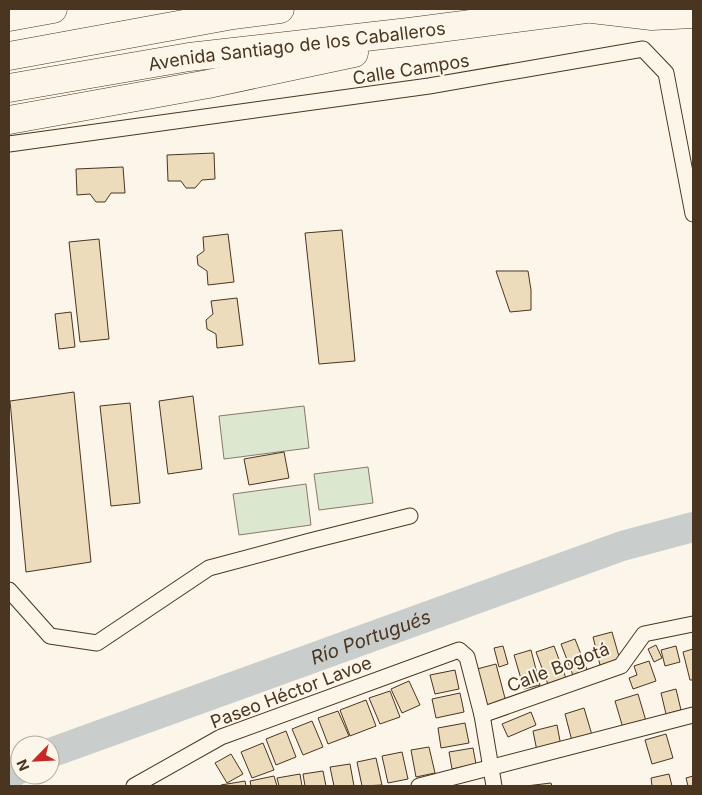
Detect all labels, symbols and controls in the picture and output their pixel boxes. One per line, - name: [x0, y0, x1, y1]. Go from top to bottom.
- street label: Avenida Santiago de los Caballeros: [147, 17, 447, 74]
- street label: Calle Campos: [351, 49, 471, 89]
- water label: Río Portugués: [308, 605, 434, 669]
- street label: Calle Bogotá: [504, 638, 612, 696]
- street label: Paseo Héctor Lavoe: [207, 652, 375, 732]
- north arrow: [10, 735, 60, 785]
- text: N: [13, 757, 33, 774]

